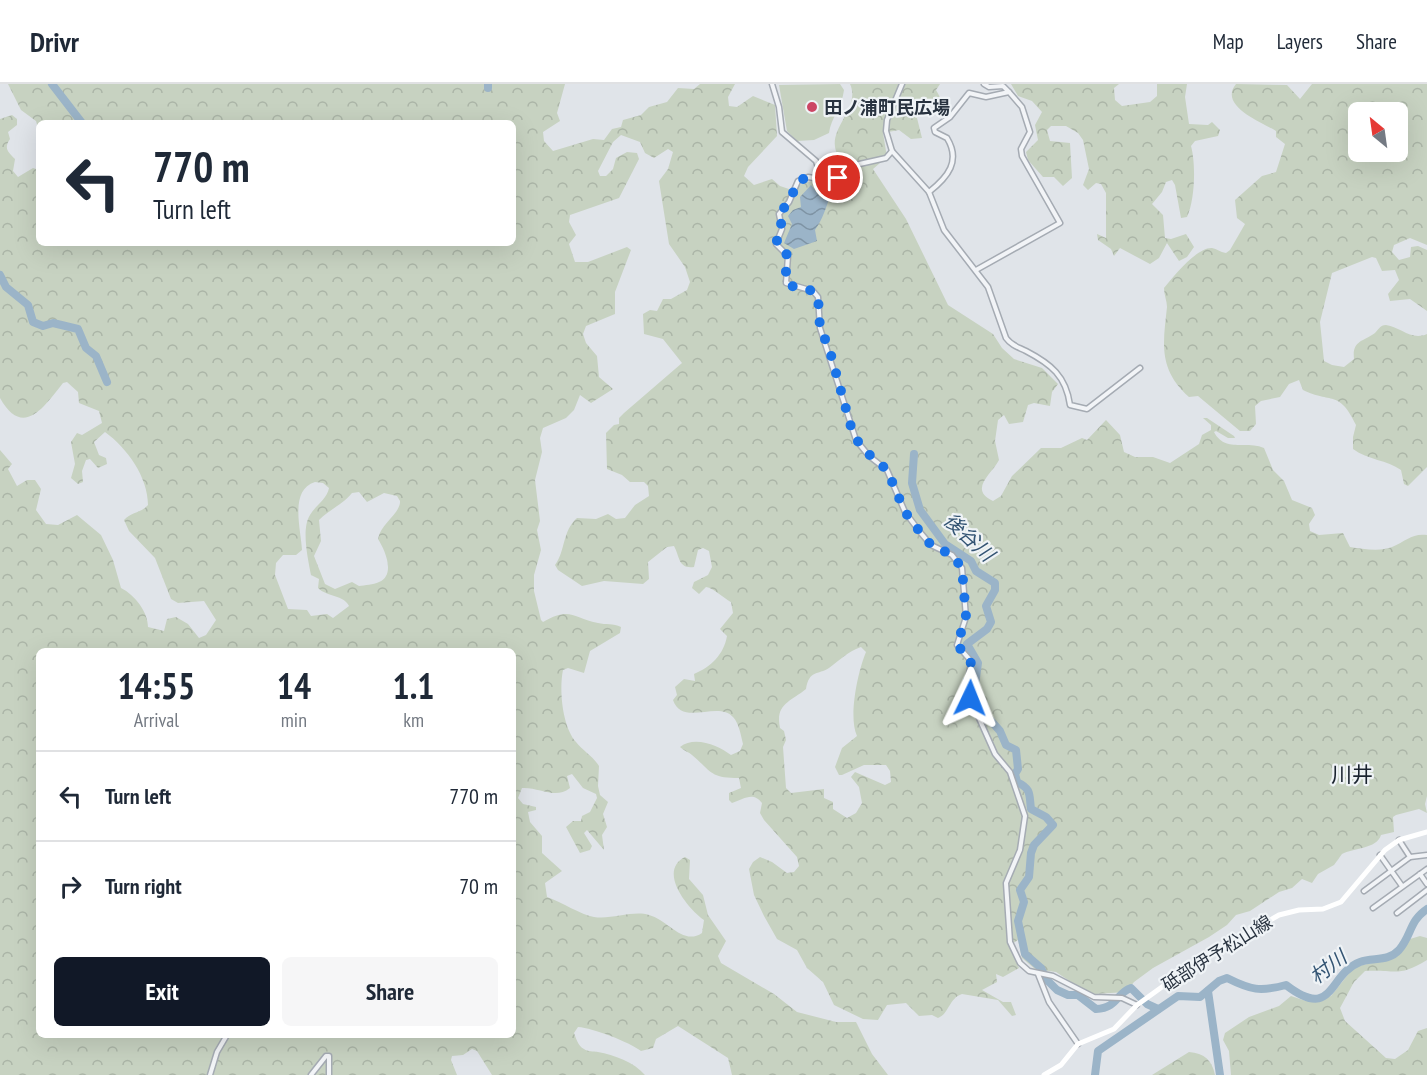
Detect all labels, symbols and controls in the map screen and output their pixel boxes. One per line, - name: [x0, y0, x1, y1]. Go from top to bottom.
- text: Drivr: [30, 23, 79, 60]
- text: Map: [1213, 28, 1244, 55]
- text: Layers: [1277, 28, 1323, 55]
- text: Share: [1356, 28, 1397, 55]
- place label: 田ノ浦町民広場: [824, 96, 950, 119]
- marker: 田ノ浦町民広場: [805, 100, 819, 114]
- north arrow: [1348, 102, 1408, 162]
- map controls: [1348, 102, 1408, 162]
- text: 770 m: [153, 139, 250, 194]
- icon: left: [54, 144, 132, 222]
- pin: [812, 152, 863, 203]
- icon: arrive: [821, 161, 854, 194]
- text: Turn left: [153, 192, 231, 226]
- water label: 後谷川: [938, 507, 1001, 568]
- text: 14:55: [117, 662, 195, 709]
- text: 14: [277, 662, 311, 709]
- text: 1.1: [393, 662, 435, 709]
- position arrow: [938, 666, 1002, 730]
- text: Arrival: [134, 707, 179, 733]
- text: min: [281, 707, 307, 733]
- text: km: [403, 707, 424, 733]
- district label: 川井: [1331, 761, 1373, 788]
- icon: left: [54, 780, 87, 813]
- text: Turn left: [105, 782, 171, 810]
- text: 770 m: [449, 782, 498, 810]
- icon: right: [54, 870, 87, 903]
- text: Turn right: [105, 872, 182, 900]
- text: 70 m: [459, 872, 498, 900]
- street label: 砥部伊予松山線: [1157, 910, 1277, 996]
- water label: 村川: [1304, 943, 1353, 989]
- button: Exit: [54, 957, 270, 1026]
- button: Share: [282, 957, 498, 1026]

